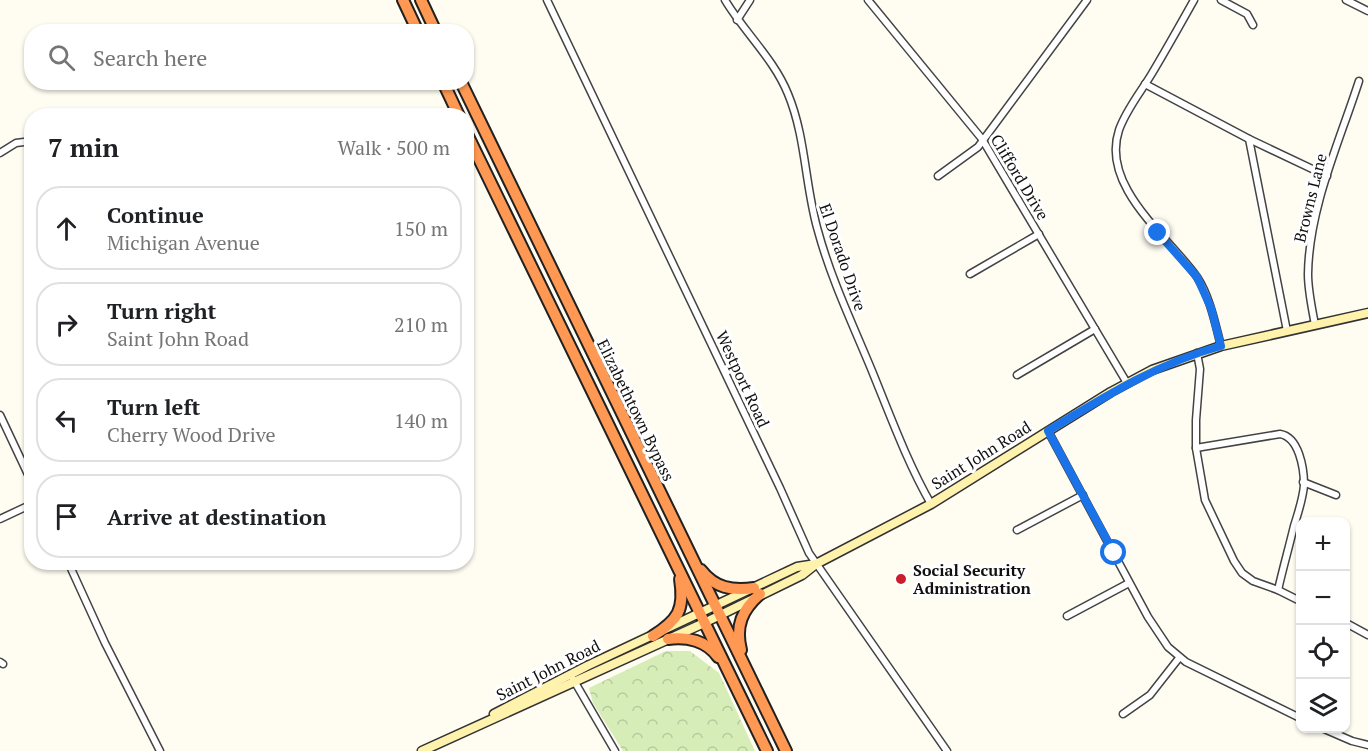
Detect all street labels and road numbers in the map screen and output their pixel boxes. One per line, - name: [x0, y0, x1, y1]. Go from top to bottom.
- street label: Clifford Drive: [986, 130, 1054, 224]
- street label: Browns Lane: [1288, 151, 1332, 245]
- street label: El Dorado Drive: [814, 200, 872, 314]
- street label: Westport Road: [711, 327, 775, 431]
- street label: Elizabethtown Bypass: [592, 335, 680, 485]
- street label: Saint John Road: [927, 416, 1035, 494]
- street label: Saint John Road: [492, 634, 604, 706]

